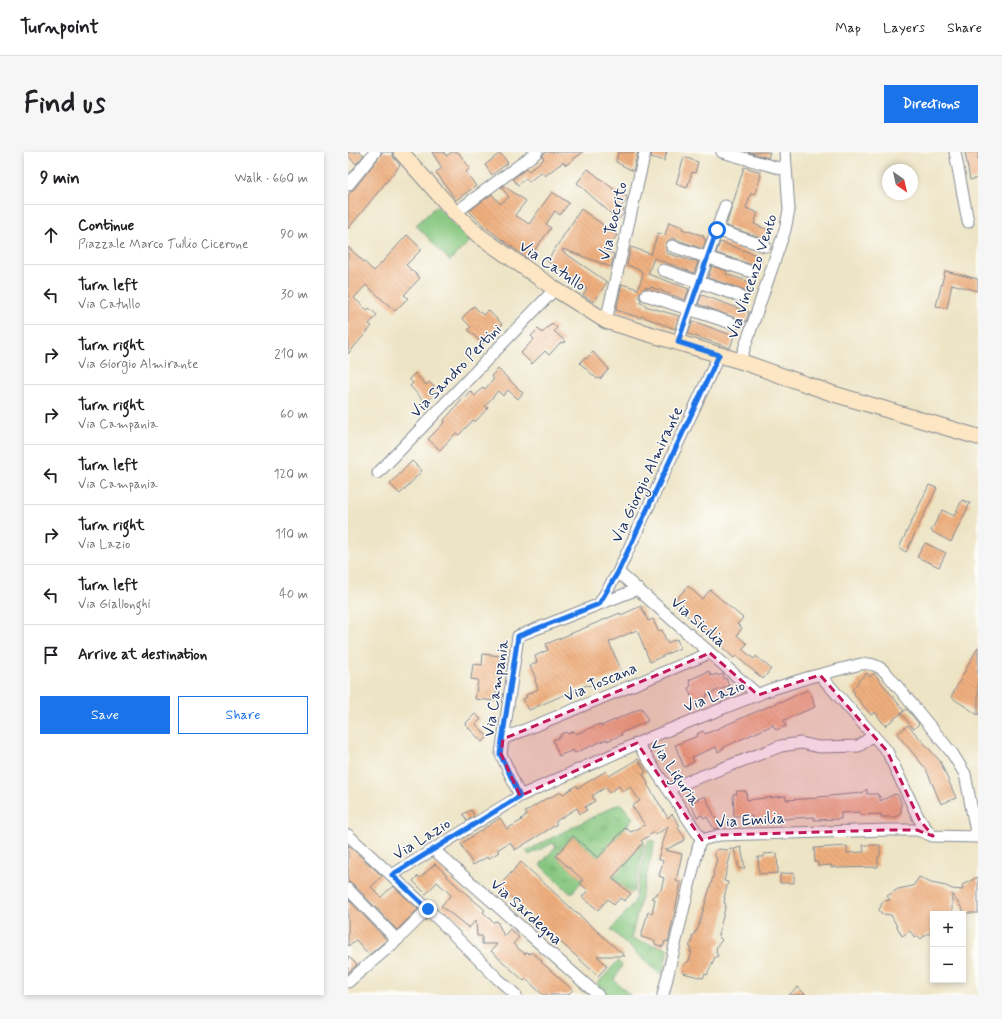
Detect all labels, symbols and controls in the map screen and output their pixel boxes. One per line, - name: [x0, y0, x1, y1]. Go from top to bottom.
- text: Turnpoint: [20, 15, 99, 40]
- text: Map: [835, 19, 861, 37]
- text: Layers: [883, 19, 925, 37]
- text: Share: [947, 19, 982, 37]
- button: Directions: [884, 85, 978, 123]
- text: Find us: [24, 86, 105, 123]
- north arrow: [882, 164, 918, 200]
- text: 9 min: [40, 167, 80, 189]
- text: Walk · 660 m: [234, 170, 308, 187]
- street label: Via Teocrito: [594, 180, 633, 263]
- street label: Via Vincenzo Vento: [722, 211, 783, 342]
- text: Continue: [78, 216, 134, 236]
- route start: [708, 221, 726, 239]
- icon: ahead: [40, 224, 62, 246]
- text: 90 m: [280, 226, 308, 243]
- text: Piazzale Marco Tullio Cicerone: [78, 236, 248, 253]
- street label: Via Catullo: [515, 236, 590, 296]
- text: Turn left: [78, 276, 138, 296]
- icon: left: [40, 284, 62, 306]
- text: 30 m: [281, 286, 308, 303]
- text: Via Catullo: [78, 296, 140, 313]
- street label: Via Sandro Pertini: [406, 319, 507, 423]
- text: Turn right: [78, 336, 145, 356]
- icon: right: [40, 344, 62, 366]
- text: 210 m: [274, 346, 308, 363]
- text: Via Giorgio Almirante: [78, 356, 198, 373]
- text: Turn right: [78, 396, 145, 416]
- street label: Via Giorgio Almirante: [607, 403, 689, 547]
- icon: right: [40, 404, 62, 426]
- text: 60 m: [280, 406, 308, 423]
- text: Via Campania: [78, 416, 158, 433]
- text: Turn left: [78, 456, 138, 476]
- icon: left: [40, 464, 62, 486]
- text: 120 m: [274, 466, 308, 483]
- text: Via Campania: [78, 476, 158, 493]
- text: Turn right: [78, 516, 145, 536]
- icon: right: [40, 524, 62, 546]
- text: 110 m: [275, 526, 308, 543]
- text: Via Lazio: [78, 536, 130, 553]
- text: Turn left: [78, 576, 138, 596]
- icon: left: [40, 584, 62, 606]
- text: 40 m: [279, 586, 308, 603]
- street label: Via Sicilia: [666, 592, 730, 652]
- text: Via Giallonghi: [78, 596, 151, 613]
- street label: Via Campania: [478, 638, 515, 738]
- icon: arrive: [40, 644, 62, 666]
- text: Arrive at destination: [78, 645, 207, 665]
- street label: Via Toscana: [561, 658, 640, 707]
- street label: Via Lazio: [681, 675, 748, 718]
- button: Save: [40, 696, 170, 734]
- button: Share: [178, 696, 308, 734]
- street label: Via Liguria: [644, 736, 705, 811]
- street label: Via Emilia: [715, 808, 785, 833]
- street label: Via Lazio: [389, 813, 455, 865]
- street label: Via Sardegna: [485, 874, 567, 950]
- route end: [419, 900, 437, 918]
- map controls: [930, 911, 966, 983]
- button: +: [930, 911, 966, 947]
- button: −: [930, 947, 966, 983]

